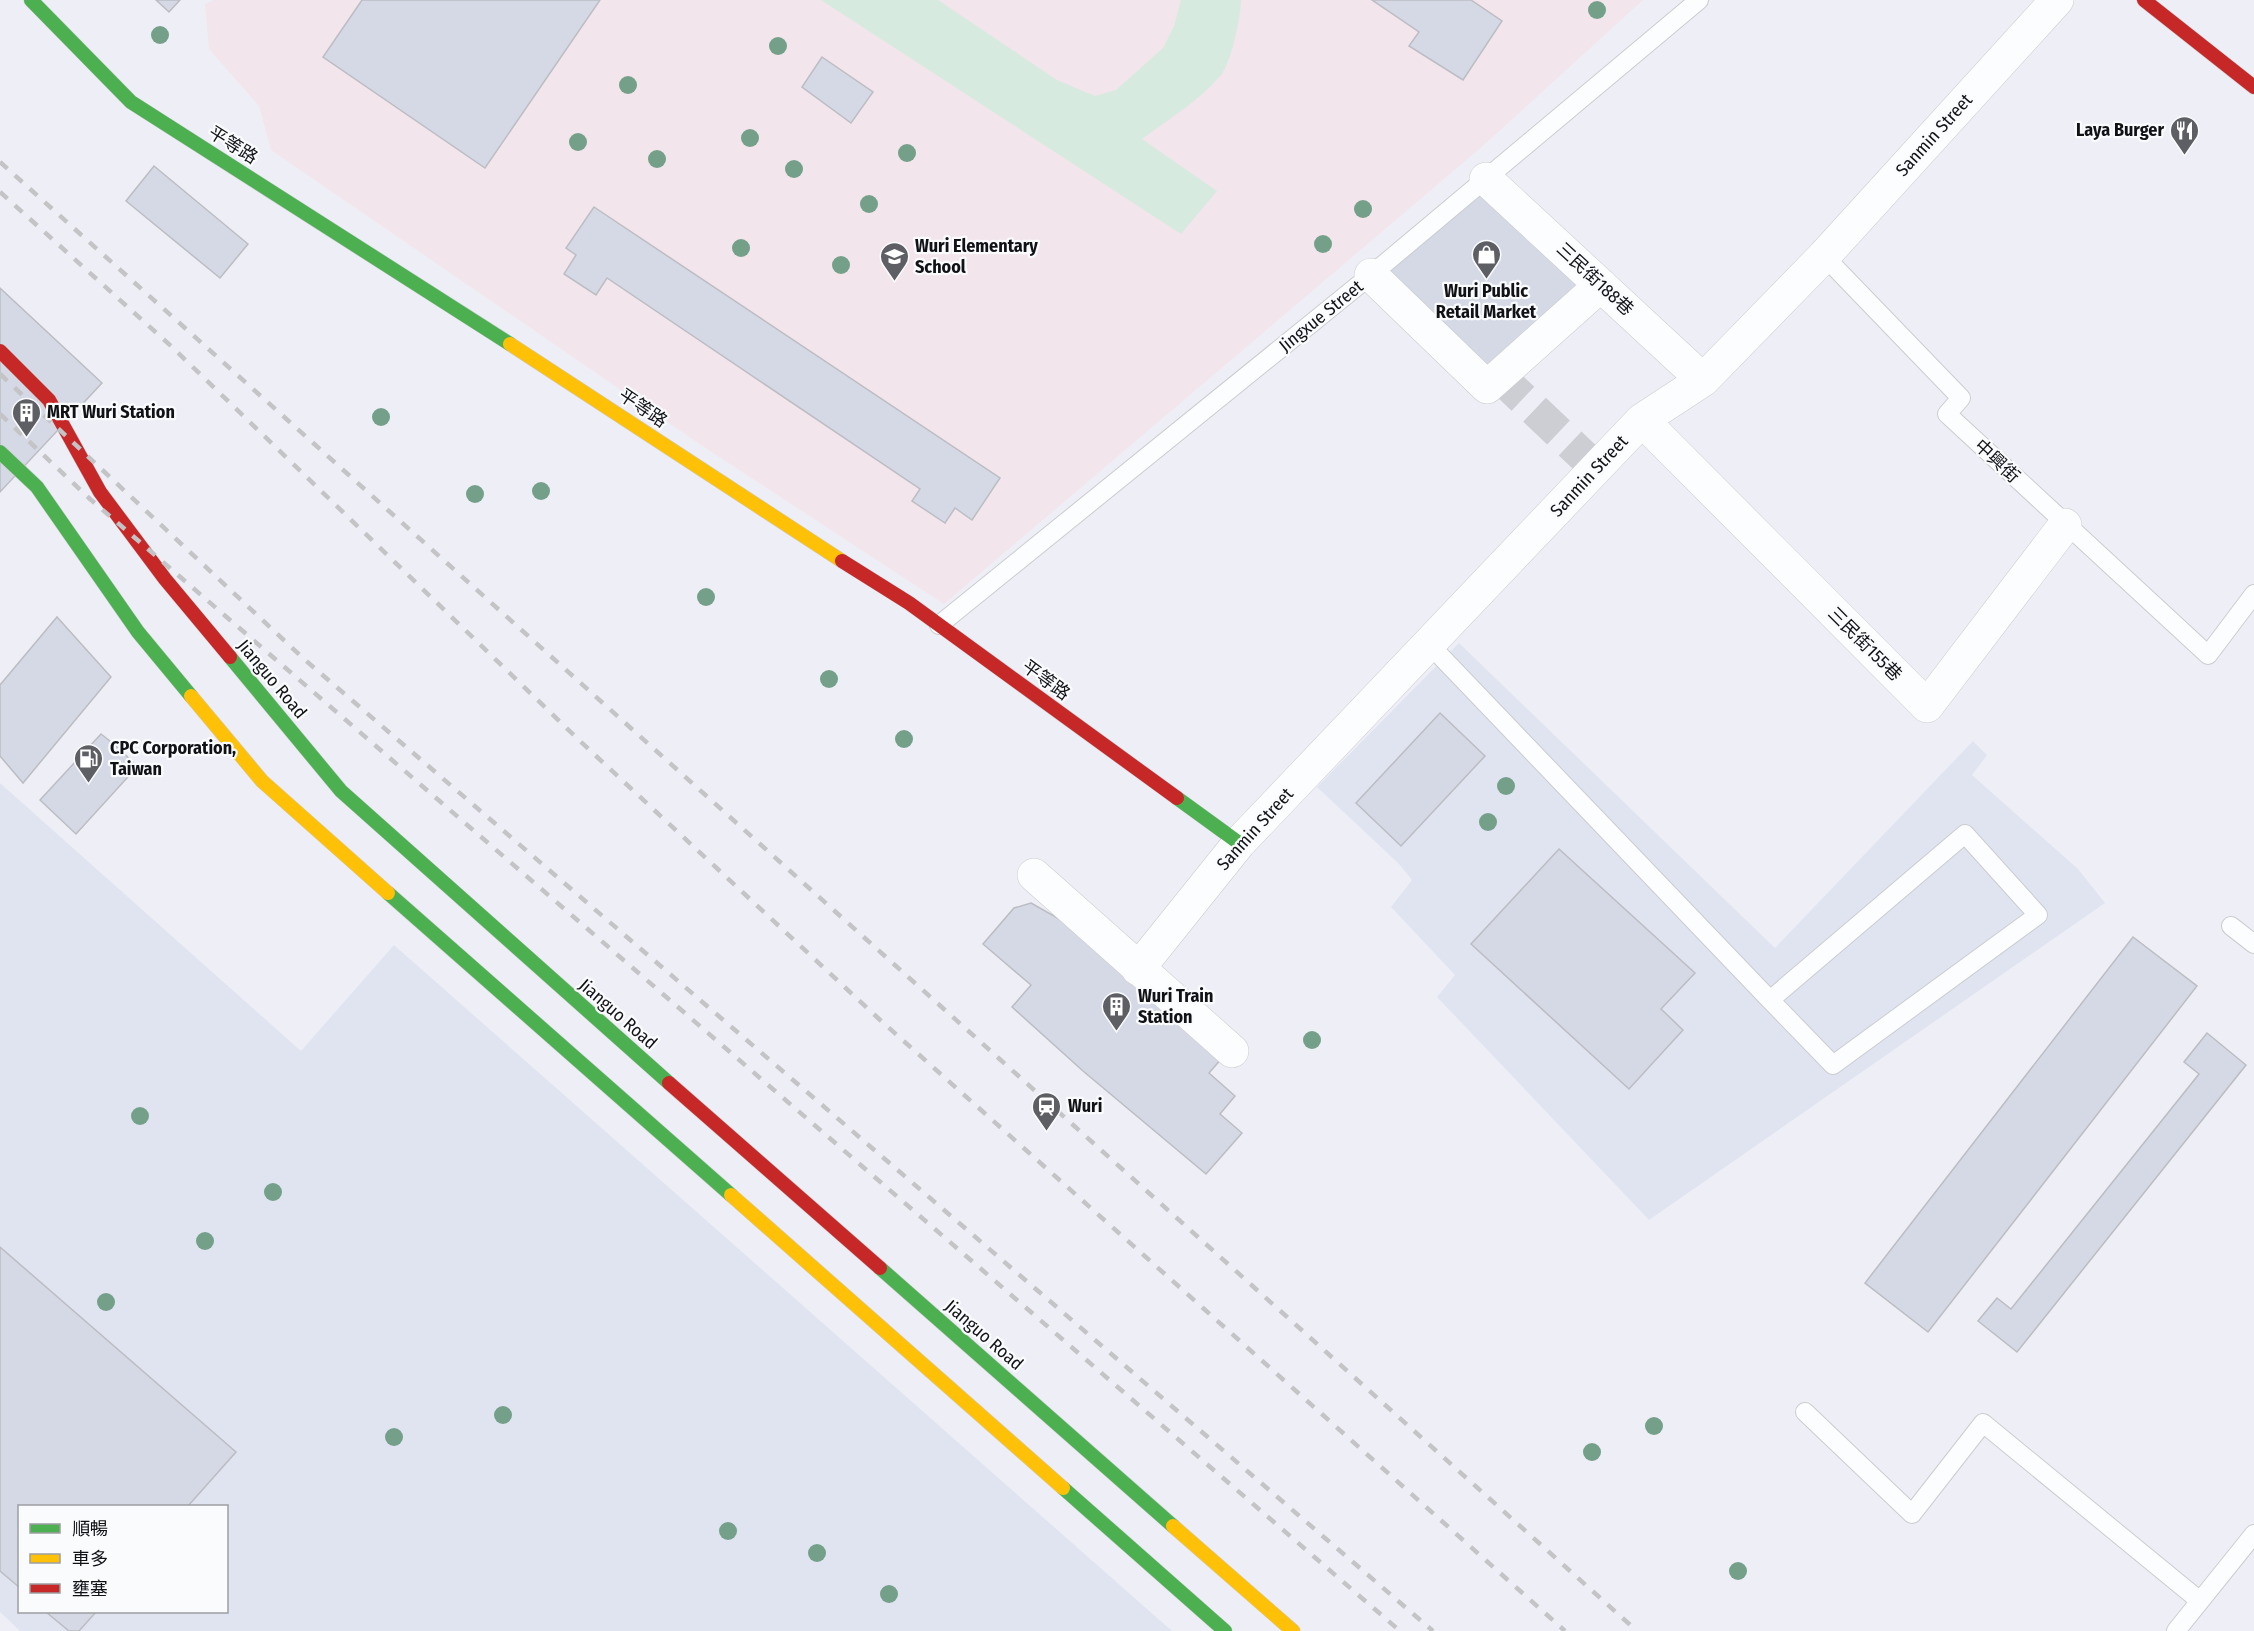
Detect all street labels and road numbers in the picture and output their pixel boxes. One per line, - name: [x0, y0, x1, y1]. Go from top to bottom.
- street label: Sanmin Street: [1891, 89, 1977, 181]
- street label: 平等路: [204, 121, 262, 169]
- street label: 三民街188巷: [1552, 238, 1638, 320]
- street label: Jingxue Street: [1274, 275, 1368, 357]
- street label: 平等路: [614, 384, 672, 432]
- street label: Sanmin Street: [1546, 431, 1632, 521]
- street label: 中興街: [1970, 435, 2024, 487]
- street label: 三民街155巷: [1823, 602, 1907, 686]
- street label: Jianguo Road: [233, 635, 311, 723]
- street label: 平等路: [1018, 655, 1074, 705]
- street label: Sanmin Street: [1212, 783, 1298, 875]
- street label: Jianguo Road: [574, 974, 662, 1054]
- street label: Jianguo Road: [940, 1295, 1028, 1375]

